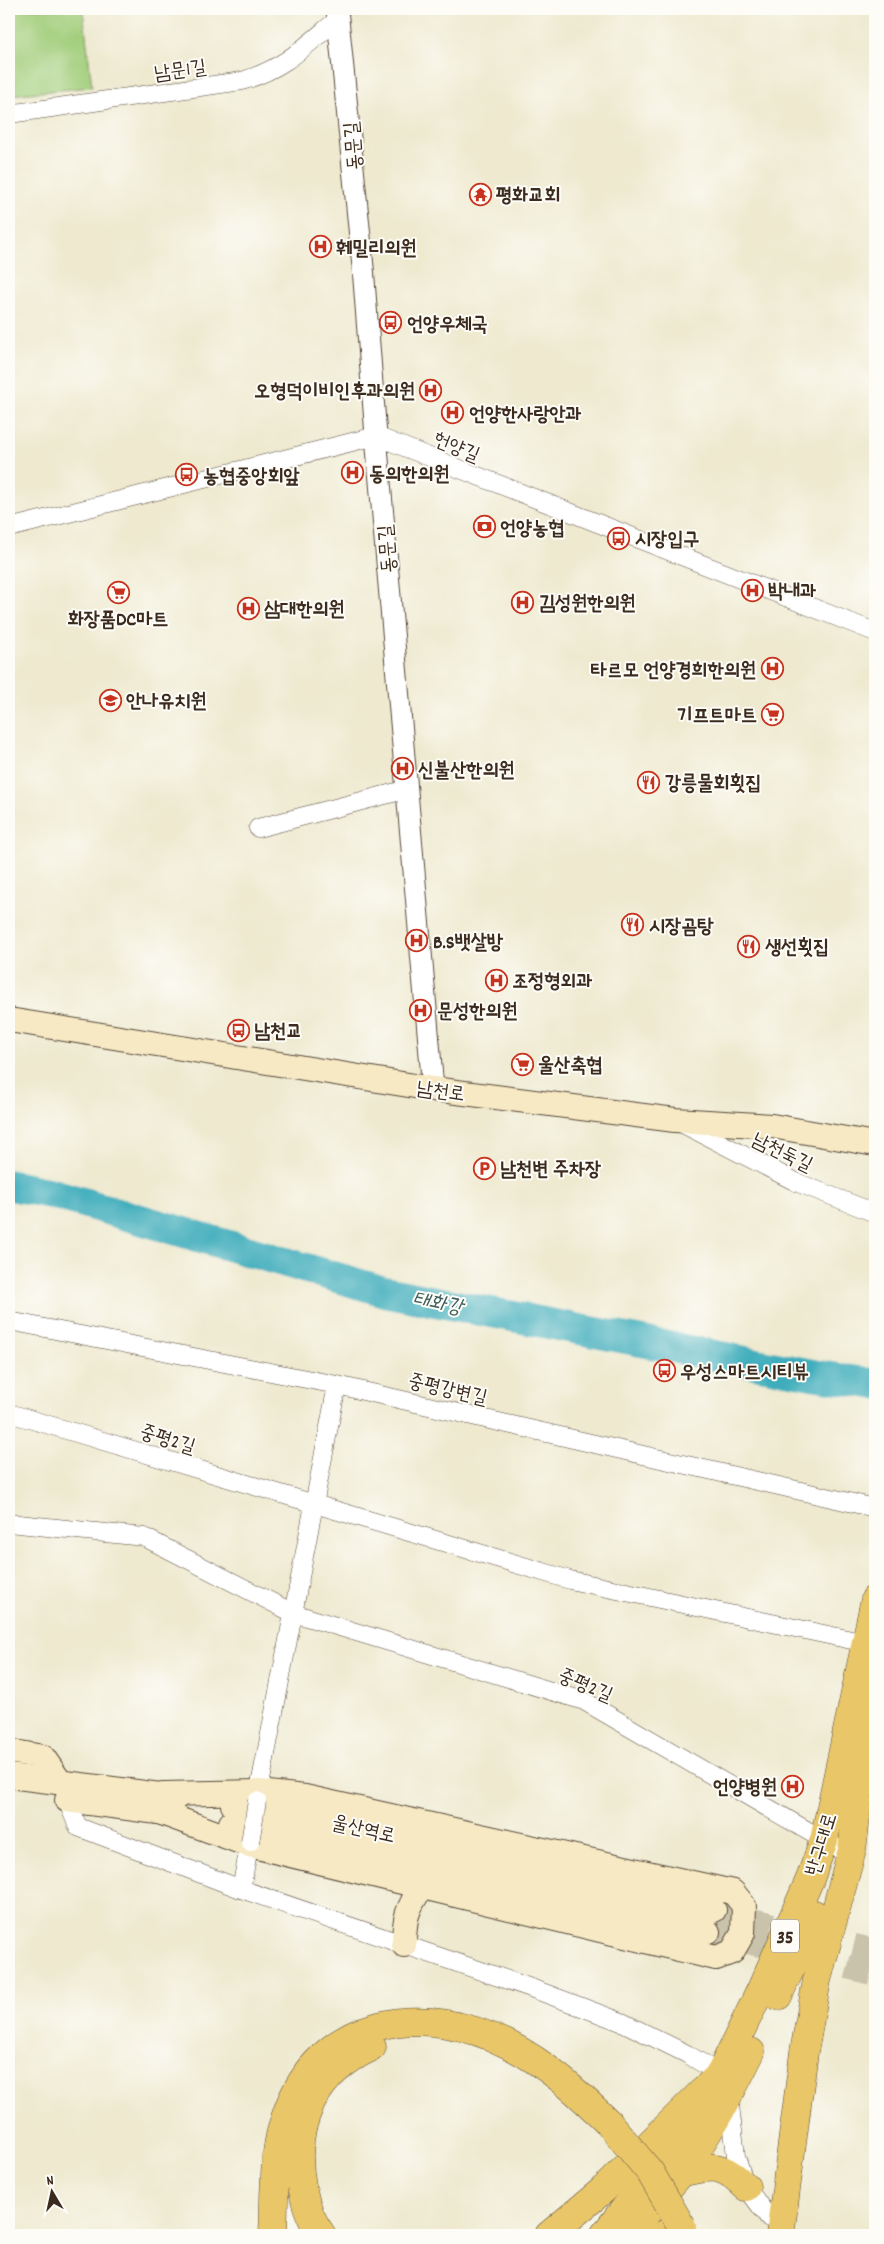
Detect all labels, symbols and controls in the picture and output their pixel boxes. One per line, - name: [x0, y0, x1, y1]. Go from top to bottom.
- street label: 남문1길: [152, 54, 208, 89]
- street label: 동문길: [339, 120, 371, 171]
- temple icon: 평화교회: [468, 182, 492, 206]
- place label: 평화교회: [496, 183, 560, 211]
- hospital icon: 훼밀리의원: [308, 235, 332, 259]
- place label: 훼밀리의원: [336, 236, 416, 264]
- bus stop icon: 언양우체국: [379, 311, 403, 335]
- place label: 언양우체국: [407, 312, 487, 340]
- hospital icon: 오형덕이비인후과의원: [419, 378, 443, 402]
- place label: 오형덕이비인후과의원: [254, 379, 415, 407]
- hospital icon: 언양한사랑안과: [441, 401, 465, 425]
- place label: 언양한사랑안과: [469, 402, 582, 430]
- street label: 헌양길: [428, 427, 484, 471]
- hospital icon: 동의한의원: [341, 461, 365, 485]
- place label: 동의한의원: [369, 462, 449, 490]
- bus stop icon: 농협중앙회앞: [175, 463, 199, 487]
- place label: 농협중앙회앞: [203, 464, 300, 492]
- bank icon: 언양농협: [472, 515, 496, 539]
- place label: 언양농협: [500, 516, 564, 544]
- street label: 동문길: [373, 523, 405, 574]
- bus stop icon: 시장입구: [607, 526, 631, 550]
- place label: 시장입구: [635, 527, 699, 555]
- hospital icon: 박내과: [740, 578, 764, 602]
- place label: 박내과: [768, 579, 816, 607]
- supermarket icon: 화장품DC마트: [106, 580, 130, 604]
- hospital icon: 김성원한의원: [511, 590, 535, 614]
- place label: 김성원한의원: [539, 591, 636, 619]
- hospital icon: 삼대한의원: [236, 596, 260, 620]
- place label: 삼대한의원: [264, 597, 344, 625]
- place label: 화장품DC마트: [68, 607, 168, 635]
- hospital icon: 타르모 언양경희한의원: [760, 657, 784, 681]
- place label: 타르모 언양경희한의원: [590, 658, 756, 686]
- school or university icon: 안나유치원: [98, 688, 122, 712]
- place label: 안나유치원: [126, 689, 206, 717]
- supermarket icon: 기프트마트: [761, 702, 785, 726]
- place label: 기프트마트: [677, 703, 757, 731]
- hospital icon: 신불산한의원: [390, 757, 414, 781]
- place label: 신불산한의원: [418, 758, 515, 786]
- restaurant icon: 강릉물회횟집: [637, 770, 661, 794]
- place label: 강릉물회횟집: [665, 771, 762, 799]
- restaurant icon: 시장곰탕: [621, 913, 645, 937]
- place label: 시장곰탕: [649, 914, 714, 942]
- hospital icon: B.S뱃살방: [405, 929, 429, 953]
- place label: B.S뱃살방: [433, 930, 504, 958]
- restaurant icon: 생선횟집: [737, 934, 761, 958]
- place label: 생선횟집: [765, 935, 829, 963]
- hospital icon: 조정형외과: [484, 968, 508, 992]
- place label: 조정형외과: [512, 969, 592, 997]
- hospital icon: 문성한의원: [409, 998, 433, 1022]
- place label: 문성한의원: [437, 999, 517, 1027]
- bus stop icon: 남천교: [226, 1018, 250, 1042]
- place label: 남천교: [254, 1019, 302, 1047]
- supermarket icon: 울산축협: [510, 1052, 534, 1076]
- place label: 울산축협: [538, 1053, 602, 1081]
- street label: 남천로: [415, 1076, 466, 1110]
- street label: 남천둑길: [747, 1127, 817, 1180]
- parking icon: 남천변 주차장: [472, 1156, 496, 1180]
- place label: 남천변 주차장: [500, 1157, 601, 1185]
- water label: 태화강: [410, 1285, 467, 1325]
- bus stop icon: 우성스마트시티뷰: [652, 1359, 676, 1383]
- place label: 우성스마트시티뷰: [680, 1360, 809, 1388]
- street label: 중평강변길: [405, 1368, 490, 1414]
- street label: 중평2길: [136, 1419, 198, 1463]
- street label: 중평2길: [553, 1663, 617, 1711]
- hospital icon: 언양병원: [781, 1774, 805, 1798]
- place label: 언양병원: [713, 1775, 777, 1803]
- street label: 울산역로: [329, 1810, 398, 1852]
- street label: 반구대로: [800, 1810, 846, 1880]
- road number: 35: [771, 1920, 799, 1952]
- north arrow: [28, 2166, 78, 2216]
- text: N: [45, 2171, 55, 2192]

